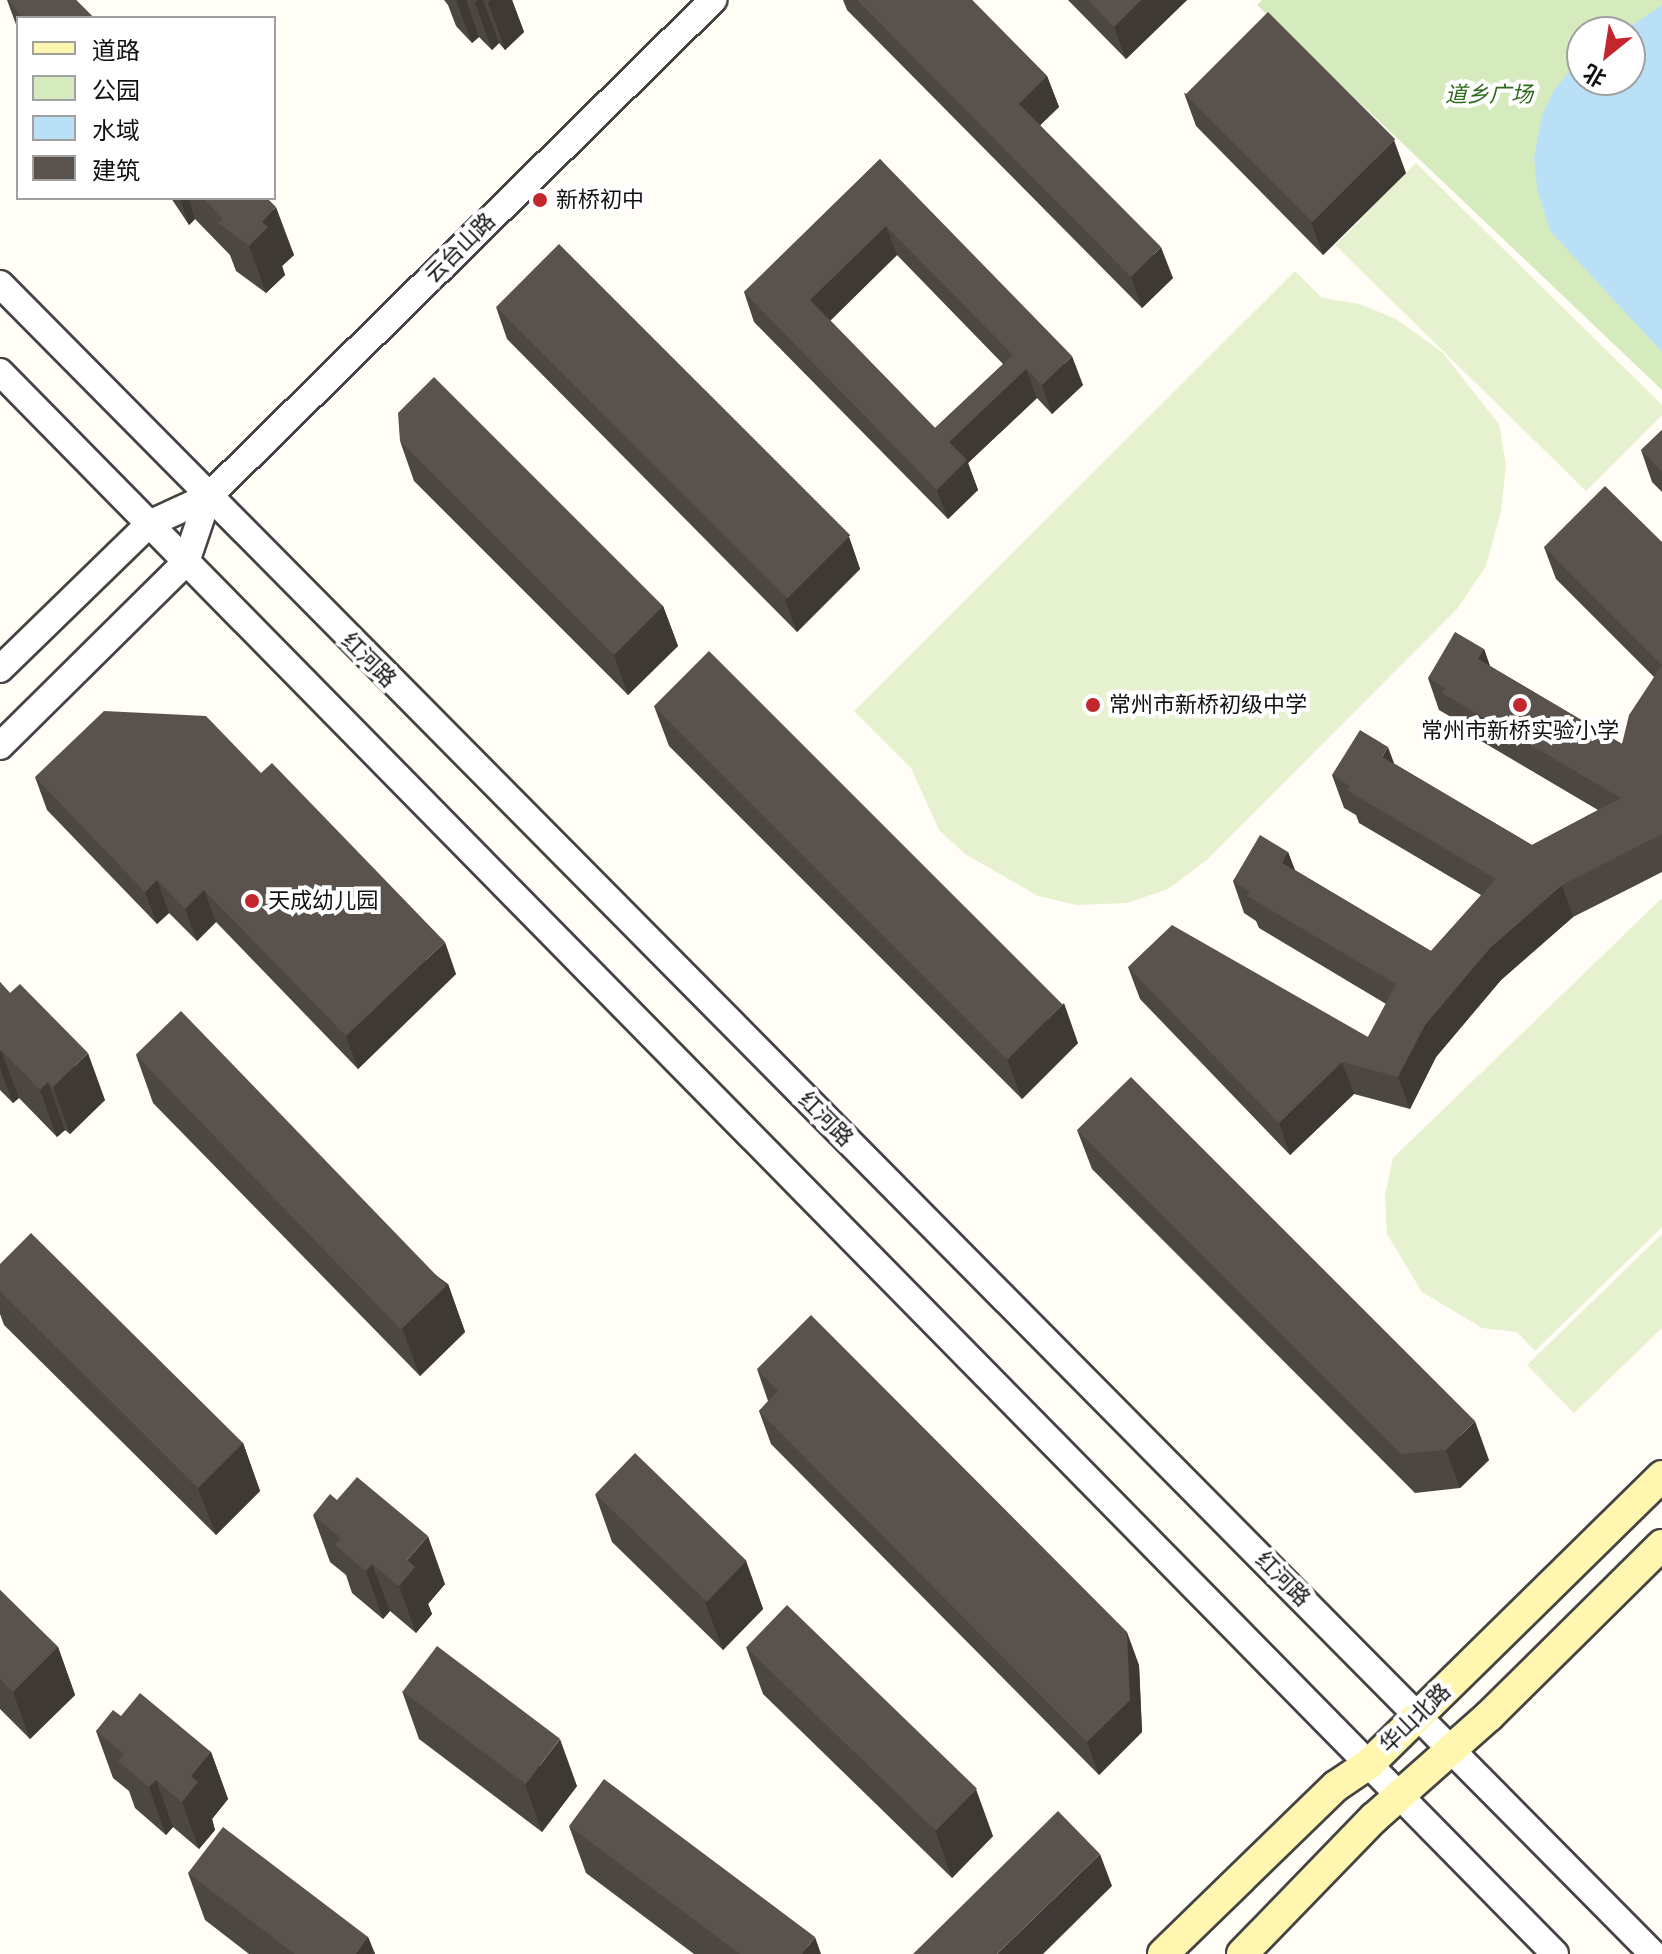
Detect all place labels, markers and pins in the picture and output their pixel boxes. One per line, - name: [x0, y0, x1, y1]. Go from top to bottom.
- place label: 新桥初中: [556, 187, 644, 213]
- marker: 新桥初中: [531, 191, 549, 209]
- place label: 常州市新桥初级中学: [1109, 692, 1307, 718]
- marker: 常州市新桥初级中学: [1084, 696, 1102, 714]
- marker: 常州市新桥实验小学: [1511, 696, 1529, 714]
- place label: 常州市新桥实验小学: [1421, 718, 1619, 744]
- place label: 天成幼儿园: [268, 888, 378, 914]
- marker: 天成幼儿园: [243, 892, 261, 910]

